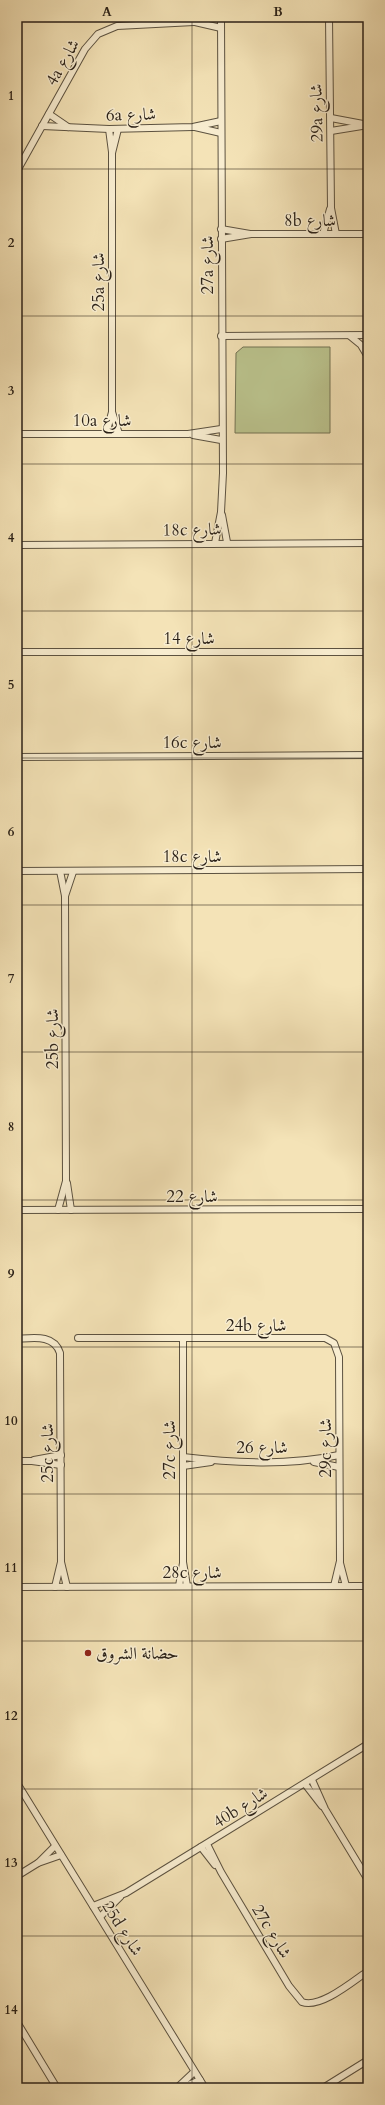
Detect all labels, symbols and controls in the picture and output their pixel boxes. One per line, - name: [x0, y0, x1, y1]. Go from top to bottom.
- text: A: [102, 3, 112, 21]
- text: B: [273, 3, 283, 21]
- street label: 4a شارع: [40, 35, 87, 91]
- street label: 29a شارع: [304, 83, 331, 143]
- text: 1: [8, 87, 14, 105]
- street label: 6a شارع: [106, 103, 156, 128]
- street label: 8b شارع: [284, 209, 336, 234]
- text: 2: [8, 234, 15, 252]
- street label: 27a شارع: [196, 236, 221, 294]
- street label: 25a شارع: [87, 253, 112, 311]
- text: 3: [8, 382, 15, 400]
- street label: 10a شارع: [73, 409, 131, 434]
- street label: 18c شارع: [162, 517, 222, 544]
- text: 4: [8, 529, 15, 547]
- street label: شارع 14: [163, 627, 215, 652]
- text: 5: [8, 676, 14, 694]
- street label: 16c شارع: [162, 731, 222, 756]
- text: 6: [8, 823, 15, 841]
- street label: 18c شارع: [162, 845, 222, 870]
- text: 7: [8, 970, 15, 988]
- street label: 25b شارع: [41, 1009, 66, 1069]
- text: 8: [8, 1118, 14, 1136]
- street label: شارع 22: [166, 1185, 218, 1210]
- text: 9: [8, 1265, 15, 1283]
- street label: 24b شارع: [226, 1314, 286, 1339]
- text: 10: [4, 1412, 18, 1430]
- street label: 29c شارع: [314, 1418, 339, 1478]
- street label: 27c شارع: [158, 1420, 183, 1480]
- street label: 25c شارع: [36, 1423, 61, 1483]
- street label: شارع 26: [236, 1436, 288, 1461]
- text: 11: [4, 1559, 18, 1577]
- street label: 28c شارع: [162, 1561, 222, 1586]
- place label: حضانة الشروق: [96, 1642, 179, 1665]
- marker: حضانة الشروق: [83, 1648, 93, 1658]
- text: 12: [4, 1707, 18, 1725]
- street label: 40b شارع: [208, 1782, 273, 1835]
- text: 13: [4, 1854, 18, 1872]
- street label: 25d شارع: [95, 1896, 148, 1961]
- street label: 27c شارع: [245, 1900, 297, 1964]
- text: 14: [4, 2001, 18, 2019]

